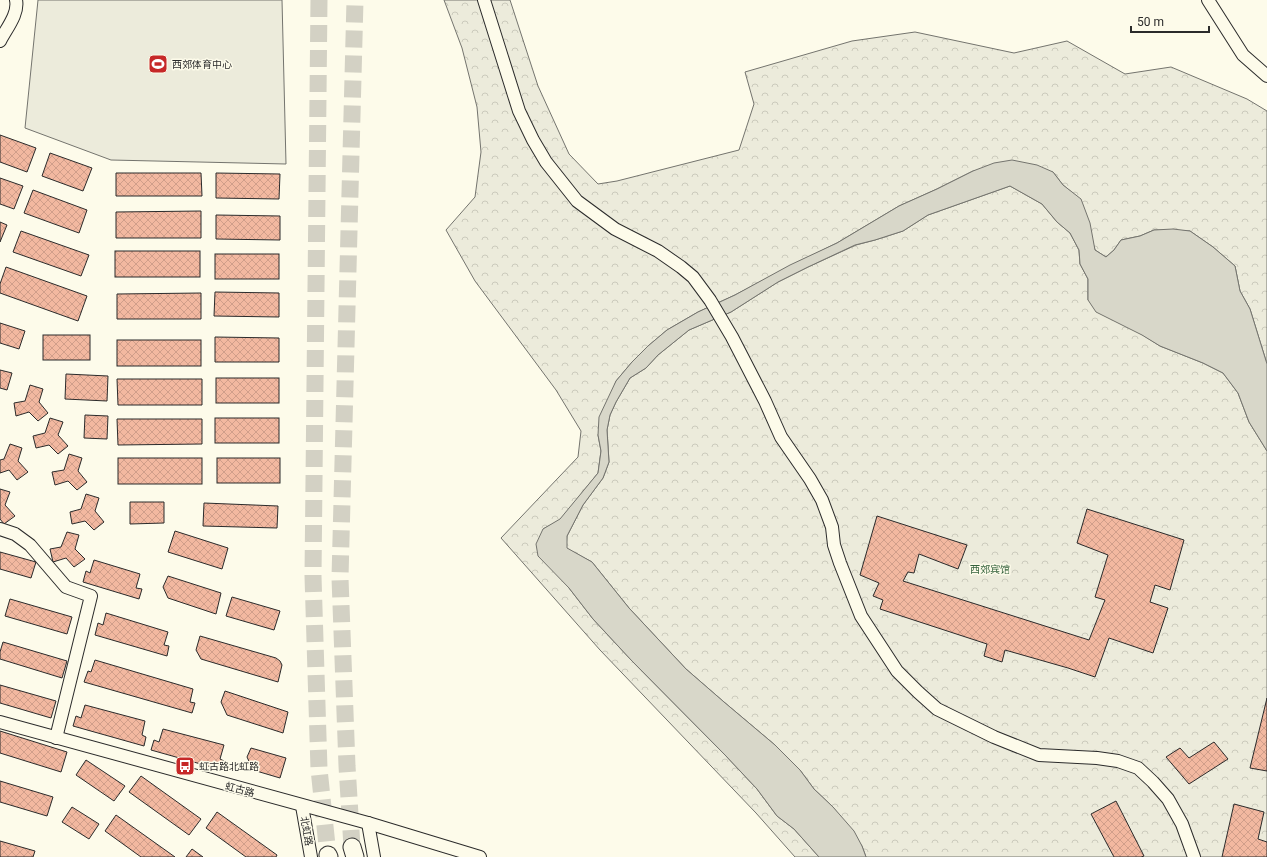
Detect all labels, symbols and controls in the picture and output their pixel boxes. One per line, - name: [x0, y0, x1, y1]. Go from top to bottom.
- scale bar: [1131, 8, 1209, 34]
- text: 50 m: [1137, 15, 1164, 29]
- sports icon: 西郊体育中心: [147, 53, 169, 75]
- place label: 西郊体育中心: [172, 59, 232, 70]
- park label: 西郊宾馆: [970, 564, 1010, 575]
- bus stop icon: 虹古路北虹路: [174, 755, 196, 777]
- place label: 虹古路北虹路: [199, 761, 259, 772]
- street label: 虹古路: [224, 780, 256, 799]
- street label: 北虹路: [298, 815, 315, 847]

